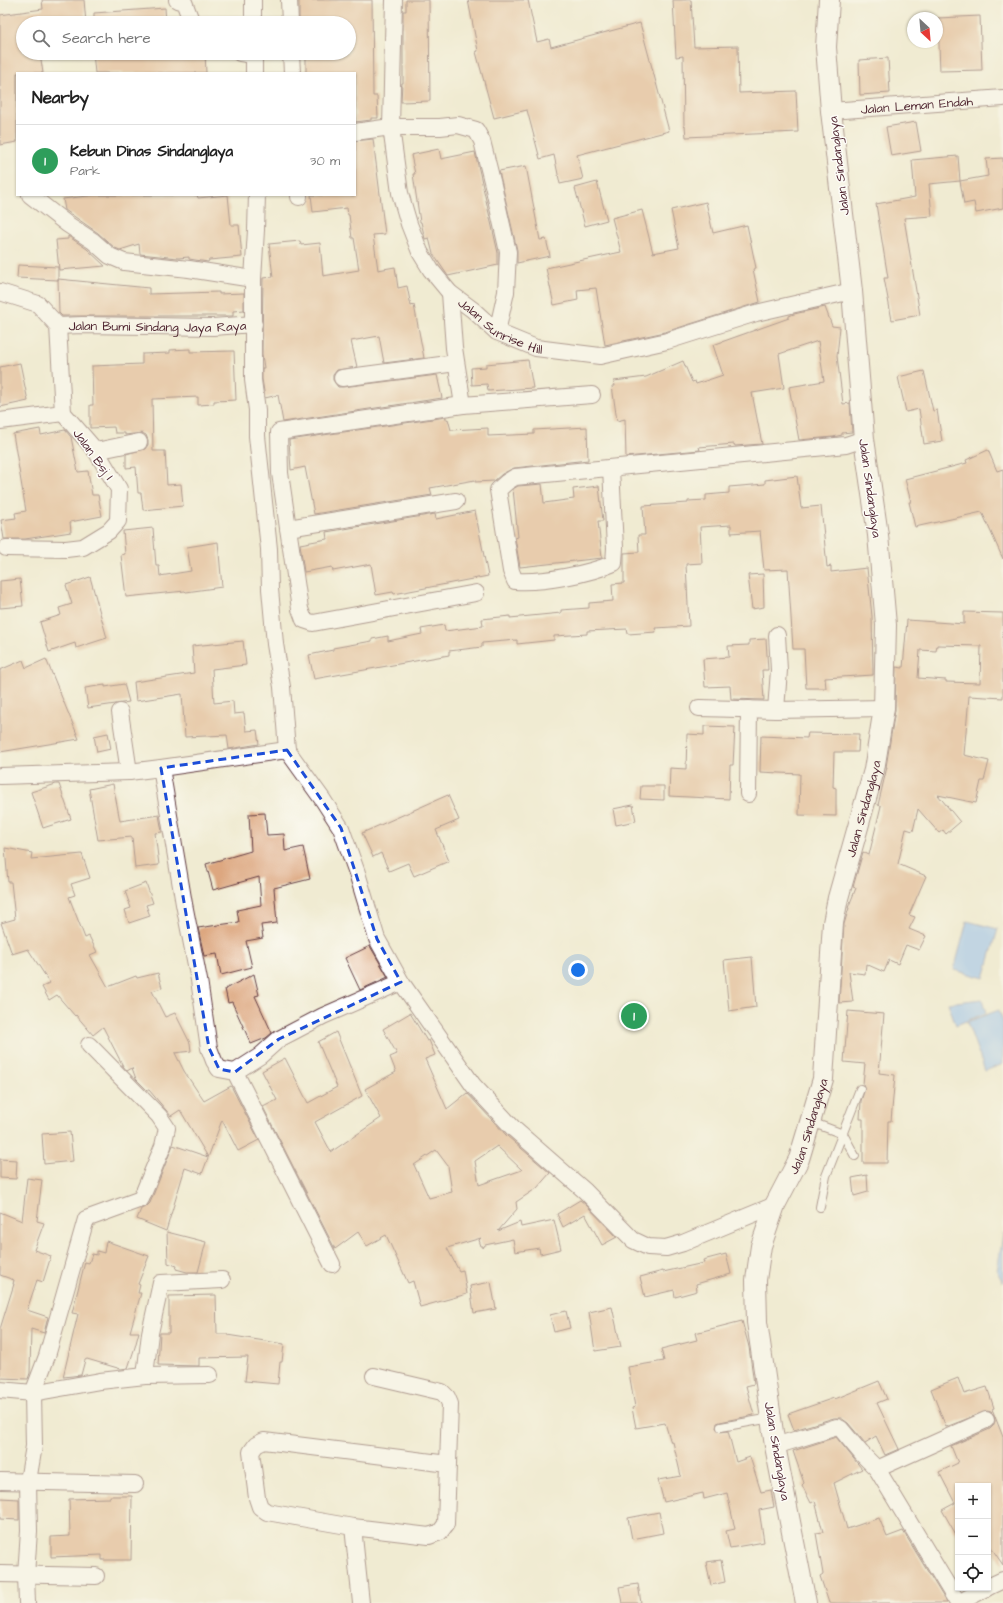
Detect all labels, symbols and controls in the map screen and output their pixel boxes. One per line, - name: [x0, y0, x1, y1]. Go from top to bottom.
- north arrow: [907, 12, 943, 48]
- search box: [16, 16, 356, 60]
- icon: search: [30, 27, 52, 49]
- text: Search here: [62, 28, 151, 49]
- text: Nearby: [32, 86, 89, 110]
- street label: Jalan Leman Endah: [860, 92, 974, 119]
- street label: Jalan Sindanglaya: [824, 115, 855, 216]
- text: Kebun Dinas Sindanglaya: [70, 141, 233, 162]
- text: 1: [44, 152, 46, 170]
- text: 30 m: [310, 152, 340, 170]
- text: Park: [70, 162, 100, 180]
- street label: Jalan Sunrise Hill: [454, 294, 543, 359]
- street label: Jalan Bumi Sindang Jaya Raya: [68, 317, 247, 338]
- street label: Jalan Bsj I: [69, 425, 118, 484]
- street label: Jalan Sindanglaya: [853, 438, 886, 539]
- street label: Jalan Sindanglaya: [842, 759, 885, 859]
- your location: [568, 960, 588, 980]
- pin: 1: [621, 1001, 647, 1031]
- street label: Jalan Sindanglaya: [785, 1076, 833, 1178]
- street label: Jalan Sindanglaya: [759, 1401, 795, 1502]
- map controls: [955, 1483, 991, 1591]
- button: +: [955, 1483, 991, 1519]
- button: −: [955, 1519, 991, 1555]
- button: locate: [955, 1555, 991, 1591]

